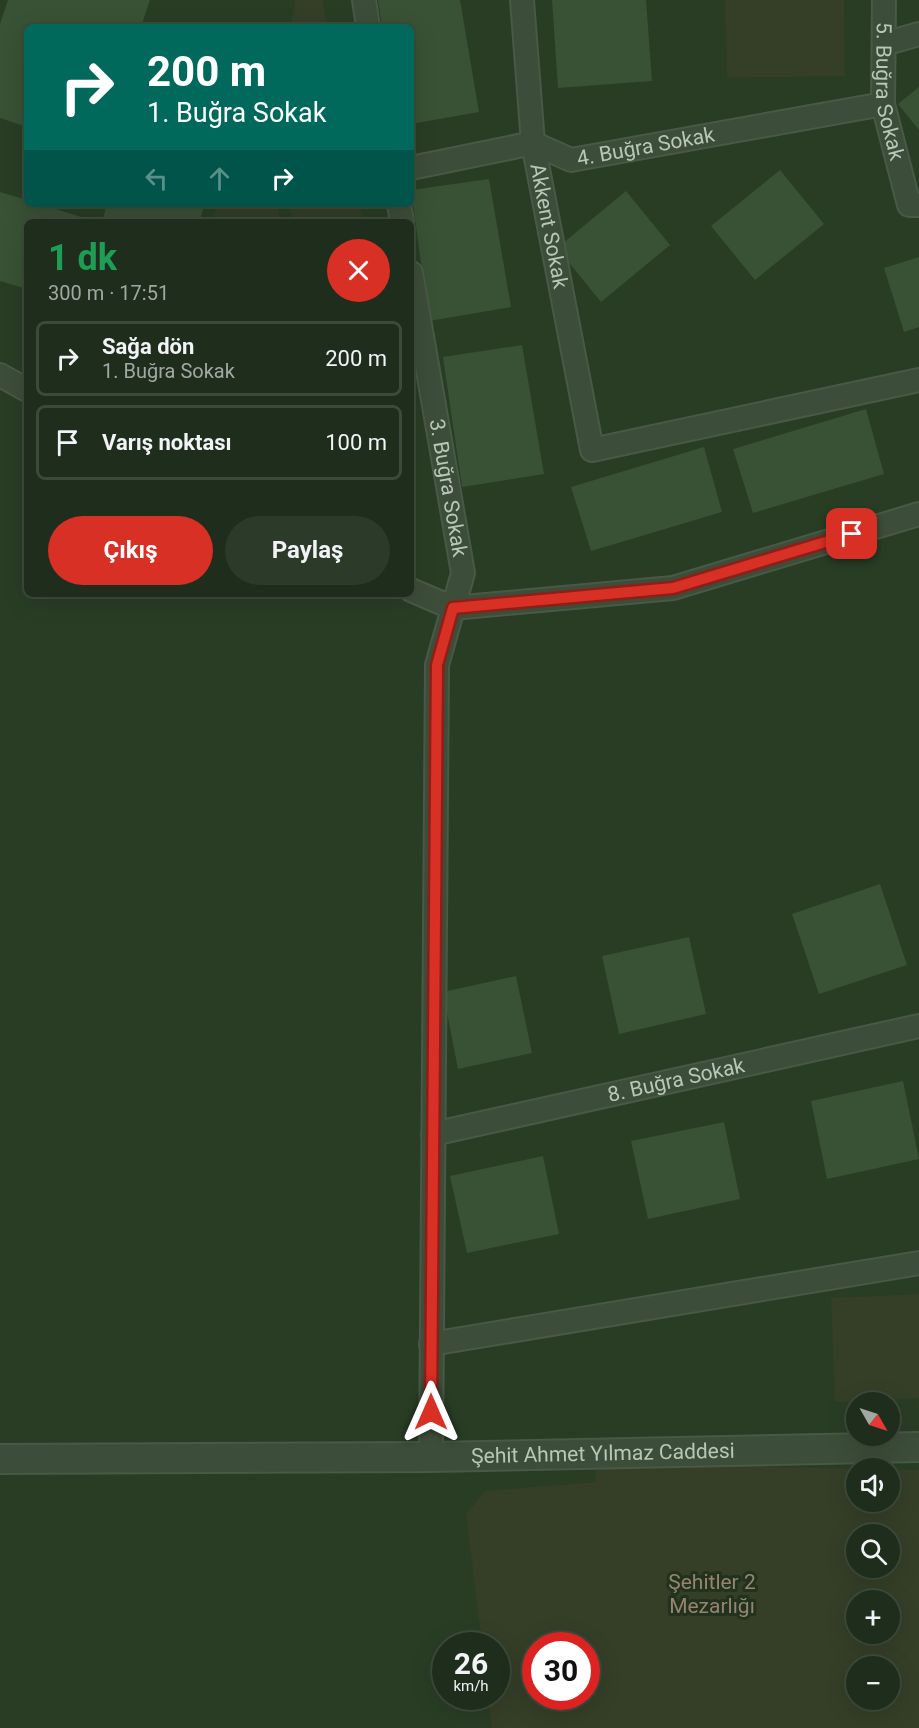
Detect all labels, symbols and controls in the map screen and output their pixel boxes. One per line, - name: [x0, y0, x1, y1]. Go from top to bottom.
- street label: 5. Buğra Sokak: [871, 22, 909, 163]
- text: 200 m: [147, 47, 266, 96]
- icon: right: [48, 48, 126, 126]
- text: 1. Buğra Sokak: [147, 97, 326, 129]
- street label: 4. Buğra Sokak: [575, 122, 717, 171]
- icon: left: [140, 162, 173, 195]
- icon: ahead: [203, 162, 236, 195]
- icon: right: [266, 162, 299, 195]
- street label: Akkent Sokak: [525, 162, 573, 291]
- text: 1 dk: [48, 237, 117, 279]
- button: close: [327, 239, 390, 302]
- text: 300 m · 17:51: [48, 281, 169, 305]
- text: Sağa dön: [102, 334, 194, 359]
- icon: right: [51, 342, 84, 375]
- text: 200 m: [325, 346, 387, 371]
- text: 1. Buğra Sokak: [102, 359, 235, 383]
- street label: 3. Buğra Sokak: [424, 417, 472, 559]
- icon: arrive: [51, 426, 84, 459]
- text: Varış noktası: [102, 430, 232, 455]
- text: 100 m: [325, 430, 387, 455]
- pin: [826, 508, 877, 559]
- button: Çıkış: [48, 516, 213, 585]
- button: Paylaş: [225, 516, 390, 585]
- icon: arrive: [835, 517, 868, 550]
- street label: 8. Buğra Sokak: [605, 1053, 747, 1107]
- position arrow: [399, 1380, 463, 1444]
- north arrow: [846, 1392, 900, 1446]
- map controls: [846, 1392, 900, 1710]
- street label: Şehit Ahmet Yılmaz Caddesi: [471, 1439, 735, 1468]
- button: sound: [846, 1458, 900, 1512]
- button: search: [846, 1524, 900, 1578]
- park label: Şehitler 2 Mezarlığı: [668, 1570, 756, 1618]
- button: +: [846, 1590, 900, 1644]
- speed limit sign: 30: [522, 1632, 600, 1710]
- text: 26: [454, 1646, 488, 1681]
- button: −: [846, 1656, 900, 1710]
- text: km/h: [453, 1677, 489, 1695]

